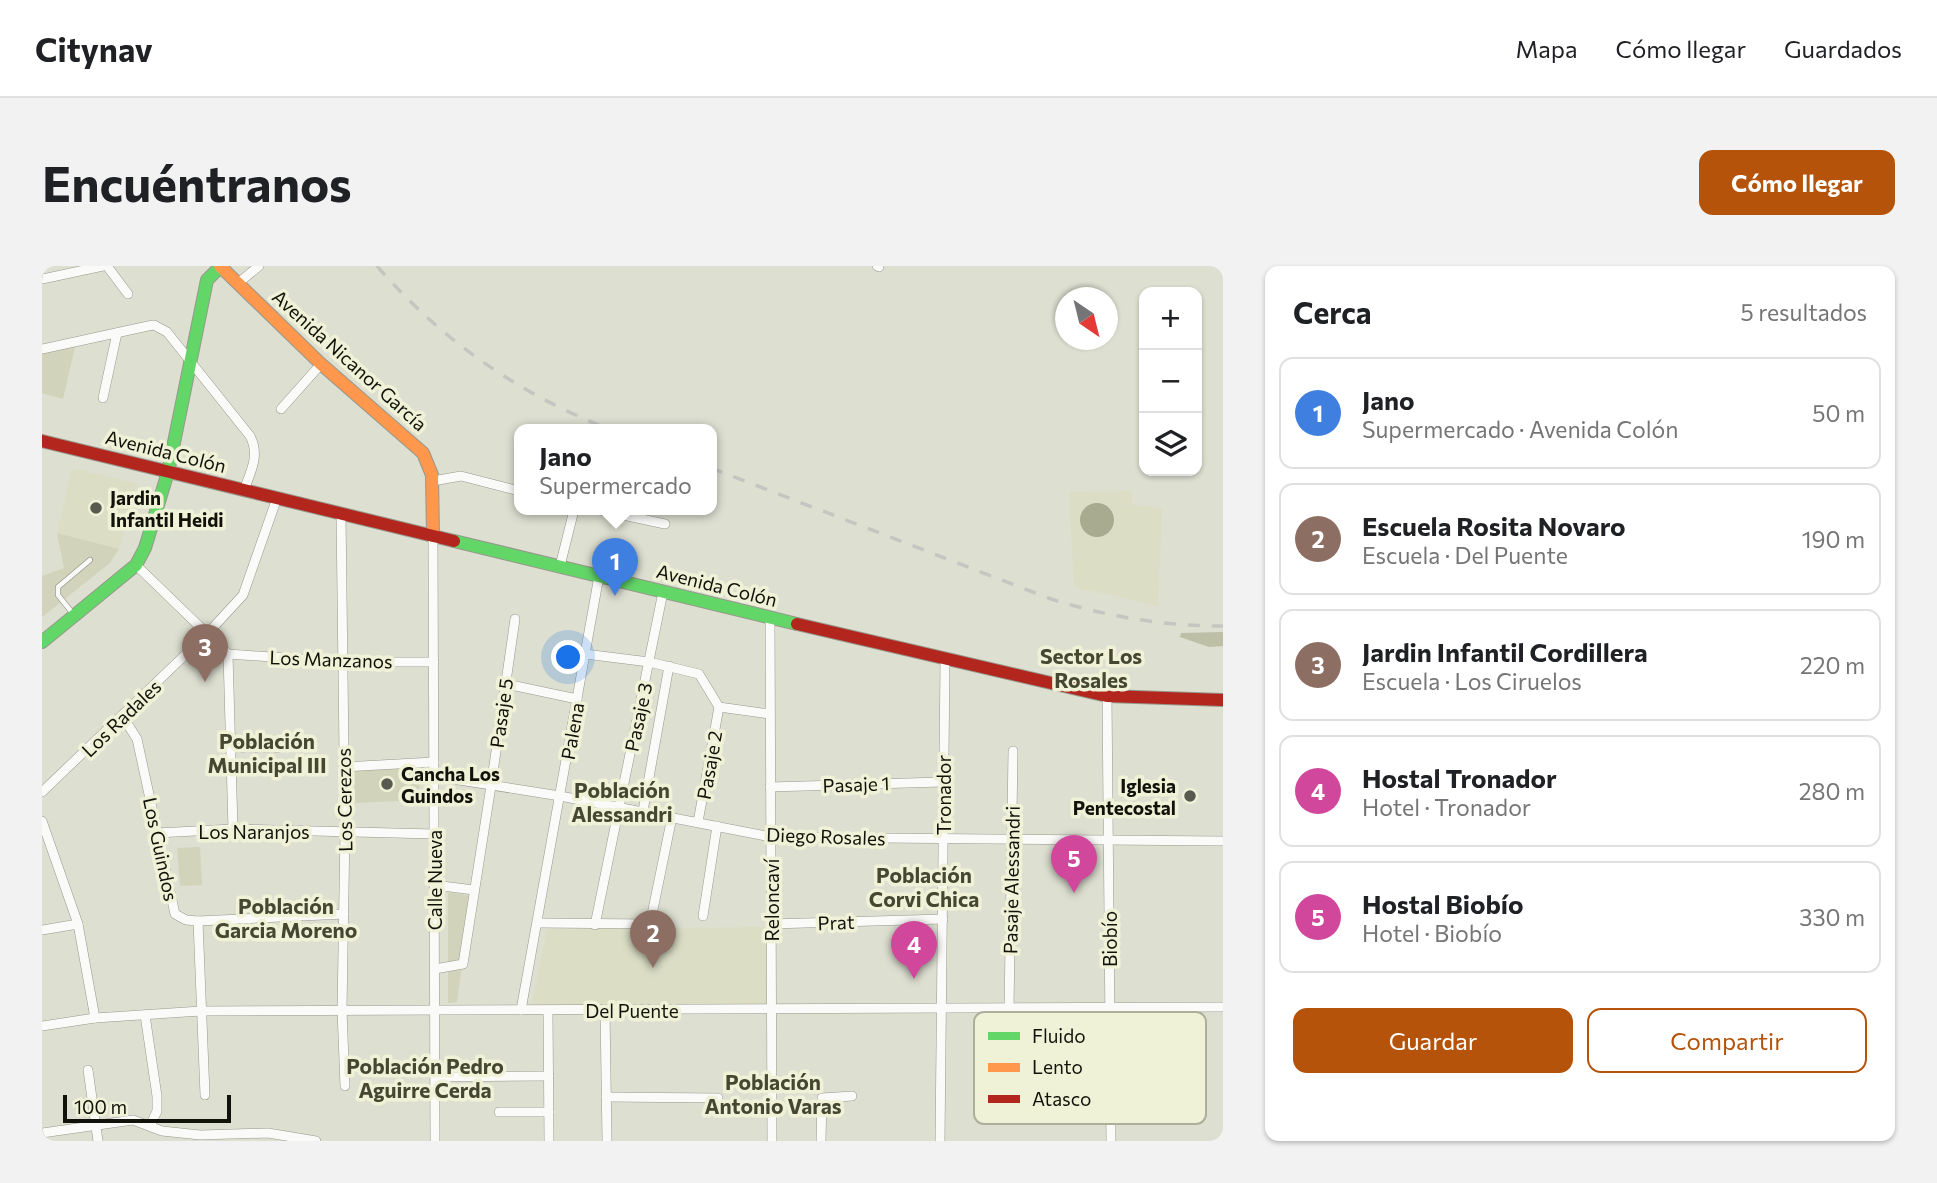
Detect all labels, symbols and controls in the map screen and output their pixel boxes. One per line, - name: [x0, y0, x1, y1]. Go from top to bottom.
- text: Citynav: [35, 28, 153, 69]
- text: Mapa: [1515, 34, 1578, 63]
- text: Cómo llegar: [1616, 34, 1746, 63]
- text: Guardados: [1784, 34, 1902, 63]
- button: Cómo llegar: [1699, 150, 1895, 215]
- text: Encuéntranos: [42, 152, 352, 212]
- street label: Avenida Nicanor García: [268, 285, 432, 435]
- north arrow: [1055, 287, 1118, 350]
- map controls: [1139, 287, 1202, 476]
- button: +: [1139, 287, 1202, 350]
- text: Cerca: [1293, 293, 1372, 330]
- text: 5 resultados: [1741, 298, 1867, 326]
- button: −: [1139, 350, 1202, 413]
- text: Jano: [1362, 384, 1415, 415]
- text: 1: [1313, 399, 1323, 427]
- text: 50 m: [1812, 399, 1865, 427]
- button: layers: [1139, 413, 1202, 476]
- text: Supermercado · Avenida Colón: [1362, 415, 1679, 443]
- popup: [514, 424, 717, 515]
- street label: Avenida Colón: [103, 425, 229, 477]
- text: Jano: [539, 440, 592, 471]
- text: Supermercado: [539, 471, 692, 499]
- place label: Jardin Infantil Heidi: [110, 486, 224, 531]
- marker: Jardin Infantil Heidi: [88, 500, 104, 516]
- text: Escuela Rosita Novaro: [1362, 510, 1626, 541]
- text: 2: [1311, 525, 1325, 553]
- text: 190 m: [1802, 525, 1865, 553]
- pin: 1: [592, 538, 638, 596]
- text: Escuela · Del Puente: [1362, 541, 1568, 569]
- street label: Avenida Colón: [654, 559, 780, 611]
- pin: 3: [182, 624, 228, 682]
- text: Jardin Infantil Cordillera: [1362, 636, 1648, 667]
- your location: [551, 640, 585, 674]
- district label: Sector Los Rosales: [1040, 643, 1142, 692]
- street label: Los Manzanos: [269, 645, 393, 673]
- text: 3: [1311, 651, 1325, 679]
- text: 220 m: [1800, 651, 1865, 679]
- text: Escuela · Los Ciruelos: [1362, 667, 1582, 695]
- street label: Los Radales: [77, 675, 165, 761]
- street label: Pasaje 5: [485, 677, 517, 749]
- street label: Pasaje 3: [619, 680, 657, 754]
- street label: Palena: [556, 701, 588, 761]
- district label: Población Municipal III: [207, 728, 327, 777]
- street label: Pasaje 2: [692, 729, 726, 801]
- street label: Los Cerezos: [332, 748, 356, 852]
- street label: Tronador: [932, 755, 955, 835]
- place label: Cancha Los Guindos: [401, 762, 500, 807]
- text: Hostal Tronador: [1362, 762, 1557, 793]
- street label: Pasaje 1: [822, 771, 890, 797]
- place label: Iglesia Pentecostal: [1073, 774, 1176, 819]
- marker: Cancha Los Guindos: [379, 776, 395, 792]
- district label: Población Alessandri: [571, 777, 673, 826]
- text: 4: [1311, 777, 1325, 805]
- text: 280 m: [1799, 777, 1865, 805]
- marker: Iglesia Pentecostal: [1182, 788, 1198, 804]
- text: Hotel · Tronador: [1362, 793, 1531, 821]
- street label: Los Guindos: [139, 795, 183, 903]
- street label: Pasaje Alessandri: [998, 806, 1024, 954]
- street label: Los Naranjos: [198, 820, 310, 843]
- street label: Diego Rosales: [766, 822, 886, 850]
- street label: Calle Nueva: [423, 830, 446, 930]
- pin: 5: [1051, 835, 1097, 893]
- street label: Reloncaví: [760, 857, 783, 941]
- district label: Población Corvi Chica: [869, 862, 979, 911]
- text: Hostal Biobío: [1362, 888, 1524, 919]
- district label: Población Garcia Moreno: [215, 893, 357, 942]
- text: 5: [1311, 903, 1325, 931]
- text: 330 m: [1799, 903, 1865, 931]
- pin: 2: [630, 910, 676, 968]
- street label: Prat: [817, 910, 855, 934]
- street label: Biobío: [1098, 911, 1121, 967]
- text: Hotel · Biobío: [1362, 919, 1502, 947]
- pin: 4: [891, 921, 937, 979]
- street label: Del Puente: [585, 999, 679, 1022]
- button: Guardar: [1293, 1008, 1573, 1073]
- button: Compartir: [1587, 1008, 1867, 1073]
- legend: [974, 1012, 1206, 1124]
- text: Fluido: [1032, 1024, 1086, 1047]
- district label: Población Pedro Aguirre Cerda: [346, 1053, 504, 1102]
- text: Lento: [1032, 1055, 1083, 1078]
- district label: Población Antonio Varas: [704, 1069, 842, 1118]
- text: Atasco: [1032, 1087, 1091, 1110]
- scale bar: [63, 1092, 231, 1124]
- text: 100 m: [74, 1095, 127, 1118]

